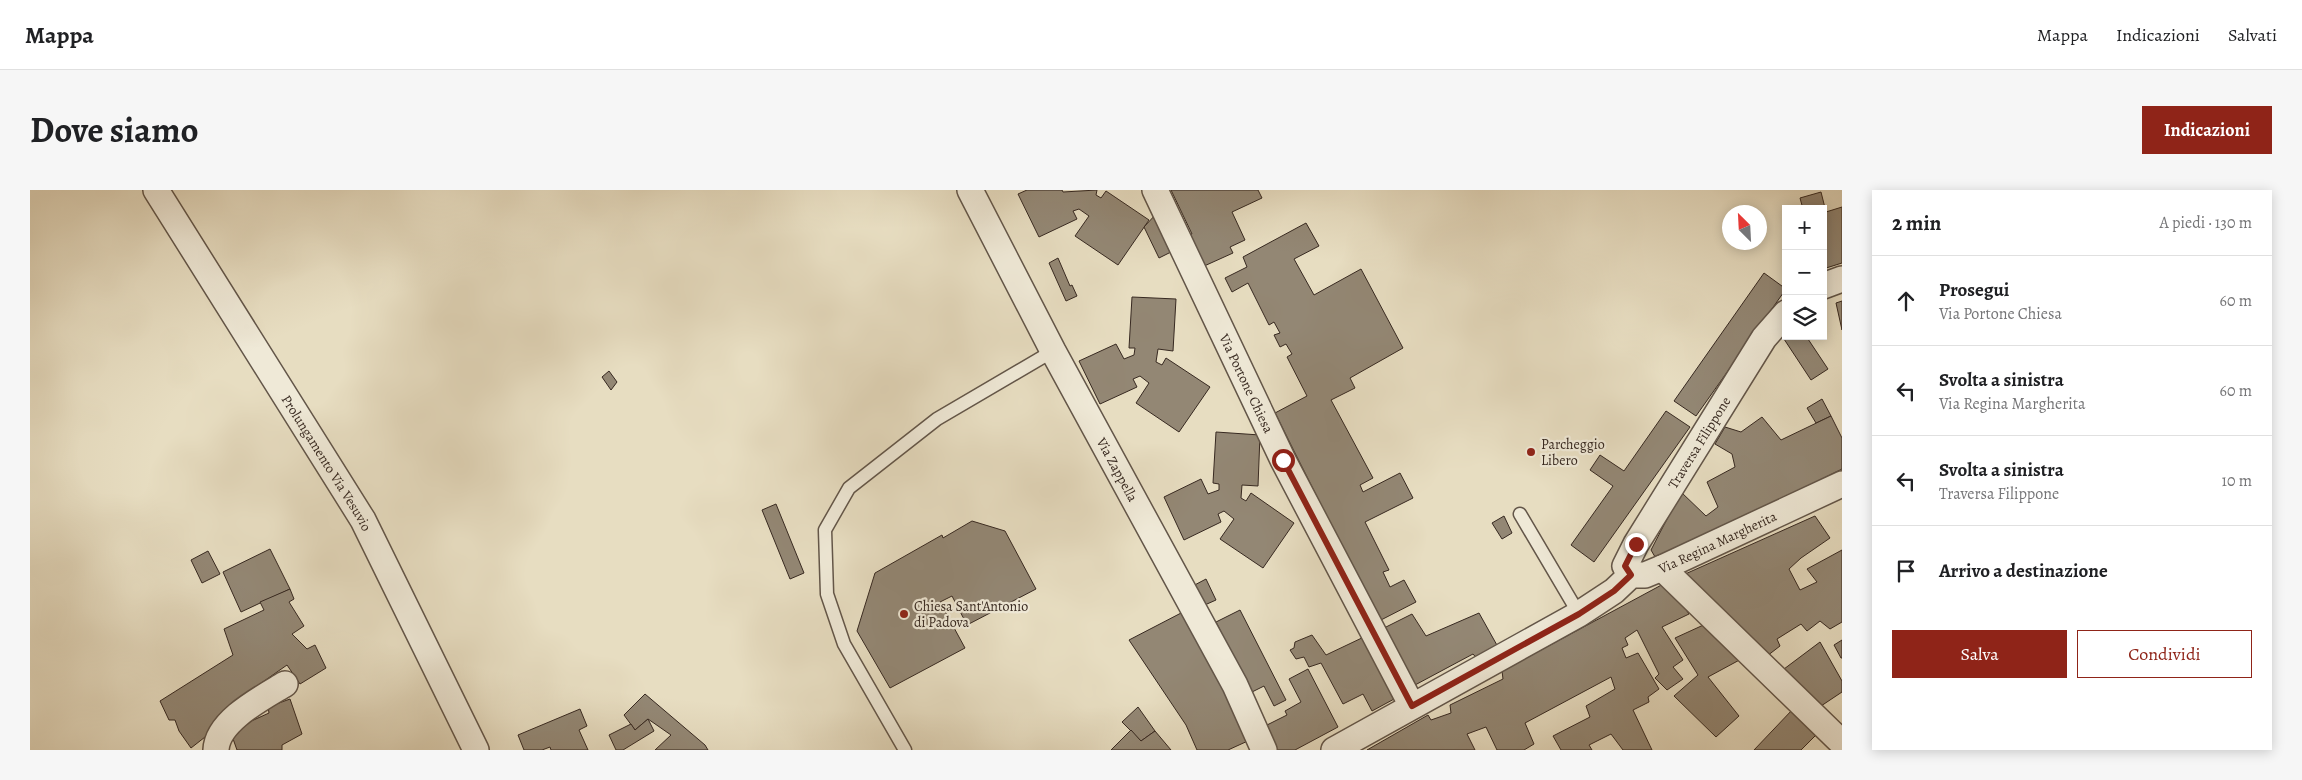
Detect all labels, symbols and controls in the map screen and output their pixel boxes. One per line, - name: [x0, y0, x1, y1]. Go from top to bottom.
- text: Mappa: [25, 19, 94, 51]
- text: Mappa: [2037, 23, 2088, 47]
- text: Indicazioni: [2116, 23, 2200, 47]
- text: Salvati: [2228, 23, 2277, 47]
- text: Dove siamo: [30, 106, 199, 154]
- button: Indicazioni: [2142, 106, 2272, 154]
- north arrow: [1722, 205, 1767, 250]
- map controls: [1782, 205, 1827, 340]
- button: +: [1782, 205, 1827, 250]
- text: 2 min: [1892, 209, 1941, 237]
- text: A piedi · 130 m: [2160, 212, 2252, 234]
- button: −: [1782, 250, 1827, 295]
- text: Prosegui: [1939, 277, 2009, 303]
- icon: ahead: [1892, 287, 1920, 315]
- text: 60 m: [2220, 290, 2252, 312]
- button: layers: [1782, 295, 1827, 340]
- text: Via Portone Chiesa: [1939, 303, 2062, 325]
- street label: Via Portone Chiesa: [1215, 330, 1279, 437]
- text: Svolta a sinistra: [1939, 367, 2064, 393]
- icon: left: [1892, 377, 1920, 405]
- text: 60 m: [2220, 380, 2252, 402]
- street label: Prolungamento Via Vesuvio: [277, 391, 376, 534]
- street label: Traversa Filippone: [1663, 393, 1735, 492]
- text: Via Regina Margherita: [1939, 393, 2086, 415]
- street label: Via Zappella: [1092, 433, 1143, 505]
- place label: Parcheggio Libero: [1541, 435, 1605, 470]
- marker: Parcheggio Libero: [1525, 446, 1537, 458]
- route start: [1272, 449, 1295, 472]
- text: Svolta a sinistra: [1939, 457, 2064, 483]
- icon: left: [1892, 467, 1920, 495]
- text: 10 m: [2222, 470, 2252, 492]
- text: Traversa Filippone: [1939, 483, 2059, 505]
- street label: Via Regina Margherita: [1654, 506, 1780, 578]
- route end: [1625, 533, 1648, 556]
- icon: arrive: [1892, 557, 1920, 585]
- text: Arrivo a destinazione: [1939, 558, 2108, 584]
- place label: Chiesa Sant'Antonio di Padova: [914, 597, 1028, 632]
- marker: Chiesa Sant'Antonio di Padova: [898, 608, 910, 620]
- button: Salva: [1892, 630, 2067, 678]
- button: Condividi: [2077, 630, 2252, 678]

